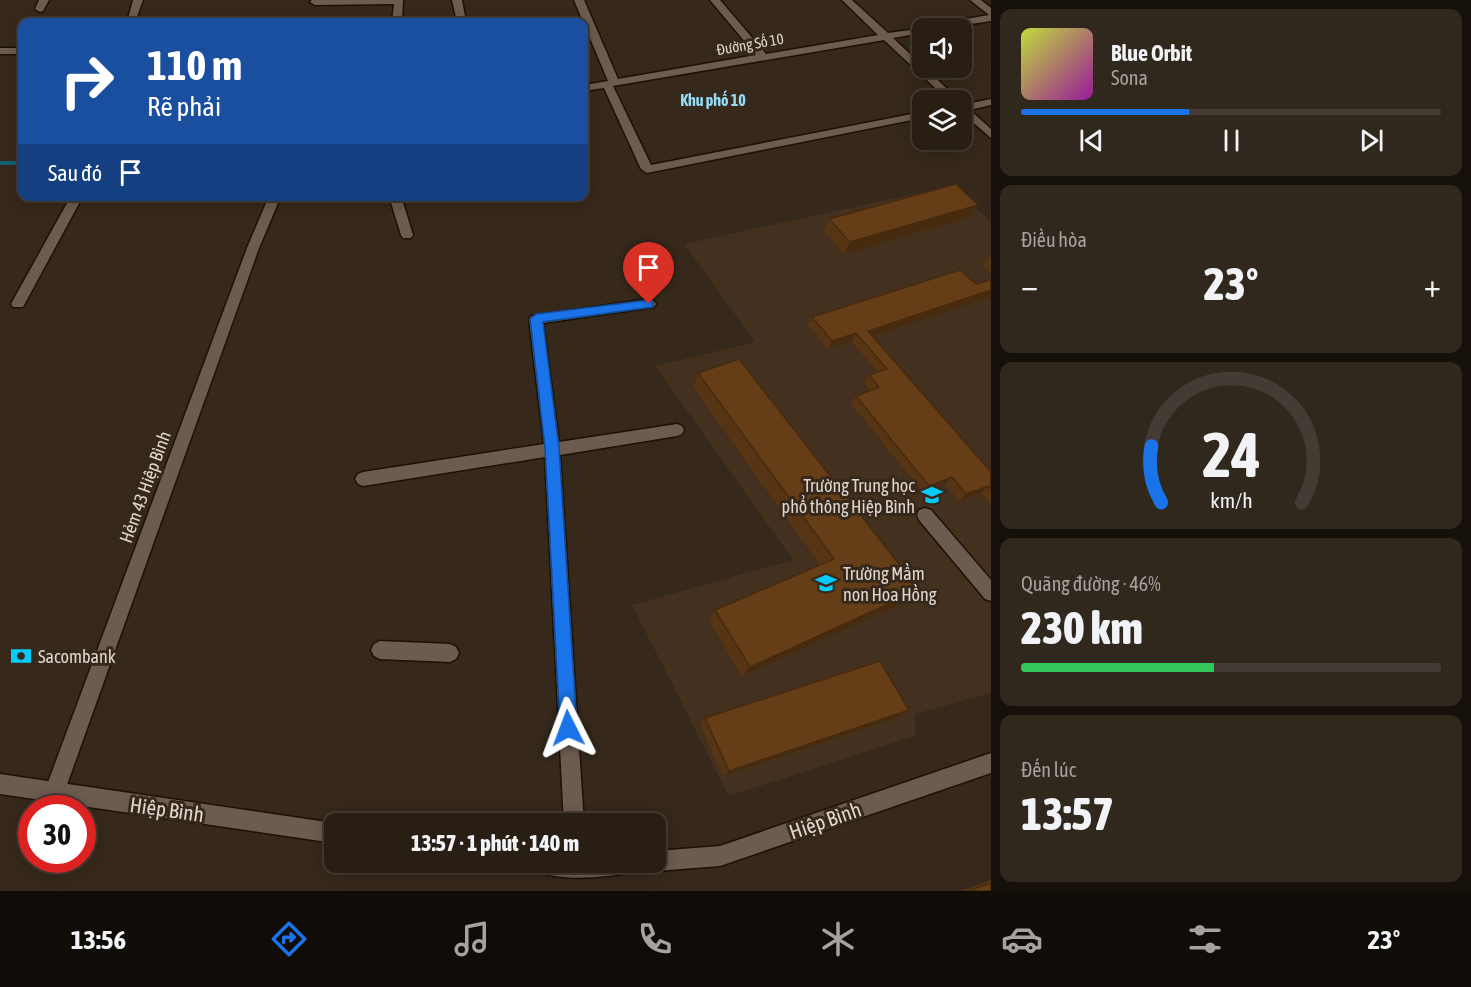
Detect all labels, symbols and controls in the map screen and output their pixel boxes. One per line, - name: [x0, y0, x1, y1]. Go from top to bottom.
- map controls: [912, 18, 972, 150]
- button: sound: [912, 18, 972, 78]
- street label: Đường Số 10: [715, 30, 785, 58]
- text: Blue Orbit: [1111, 40, 1192, 66]
- text: 110 m: [147, 41, 242, 89]
- icon: right: [48, 42, 126, 120]
- text: Sona: [1111, 66, 1148, 89]
- district label: Khu phố 10: [680, 90, 746, 109]
- button: layers: [912, 90, 972, 150]
- text: Rẽ phải: [147, 91, 221, 122]
- icon: previous: [1075, 124, 1108, 157]
- icon: pause: [1215, 124, 1248, 157]
- icon: next: [1355, 124, 1388, 157]
- icon: arrive: [114, 156, 147, 189]
- text: Sau đó: [48, 160, 102, 186]
- text: Điều hòa: [1021, 228, 1087, 251]
- pin: [623, 242, 674, 304]
- icon: arrive: [632, 251, 665, 284]
- text: 23°: [1204, 258, 1258, 310]
- text: −: [1021, 266, 1038, 304]
- text: +: [1424, 266, 1441, 304]
- text: 24: [1202, 419, 1260, 490]
- street label: Hẻm 43 Hiệp Bình: [115, 428, 175, 546]
- place label: Trường Trung học phổ thông Hiệp Bình: [782, 475, 915, 517]
- school or university icon: Trường Trung học phổ thông Hiệp Bình: [920, 483, 944, 507]
- text: km/h: [1210, 488, 1252, 513]
- place label: Trường Mầm non Hoa Hồng: [843, 562, 937, 605]
- school or university icon: Trường Mầm non Hoa Hồng: [814, 571, 838, 595]
- text: Quãng đường · 46%: [1021, 572, 1161, 595]
- text: 230 km: [1021, 602, 1143, 654]
- bank icon: Sacombank: [9, 644, 33, 668]
- place label: Sacombank: [38, 646, 116, 667]
- position arrow: [536, 696, 600, 760]
- text: Đến lúc: [1021, 758, 1076, 781]
- text: 13:57: [1021, 788, 1114, 840]
- street label: Hiệp Bình: [128, 792, 206, 826]
- speed limit sign: 30: [18, 795, 96, 873]
- street label: Hiệp Bình: [786, 797, 864, 843]
- text: 13:57 · 1 phút · 140 m: [411, 830, 579, 856]
- icon: directions: [268, 918, 310, 960]
- icon: music: [451, 918, 493, 960]
- icon: phone: [634, 918, 676, 960]
- icon: climate: [817, 918, 859, 960]
- icon: car: [1001, 918, 1043, 960]
- icon: filters: [1184, 918, 1226, 960]
- text: 13:56: [71, 924, 126, 955]
- text: 23°: [1367, 924, 1400, 955]

